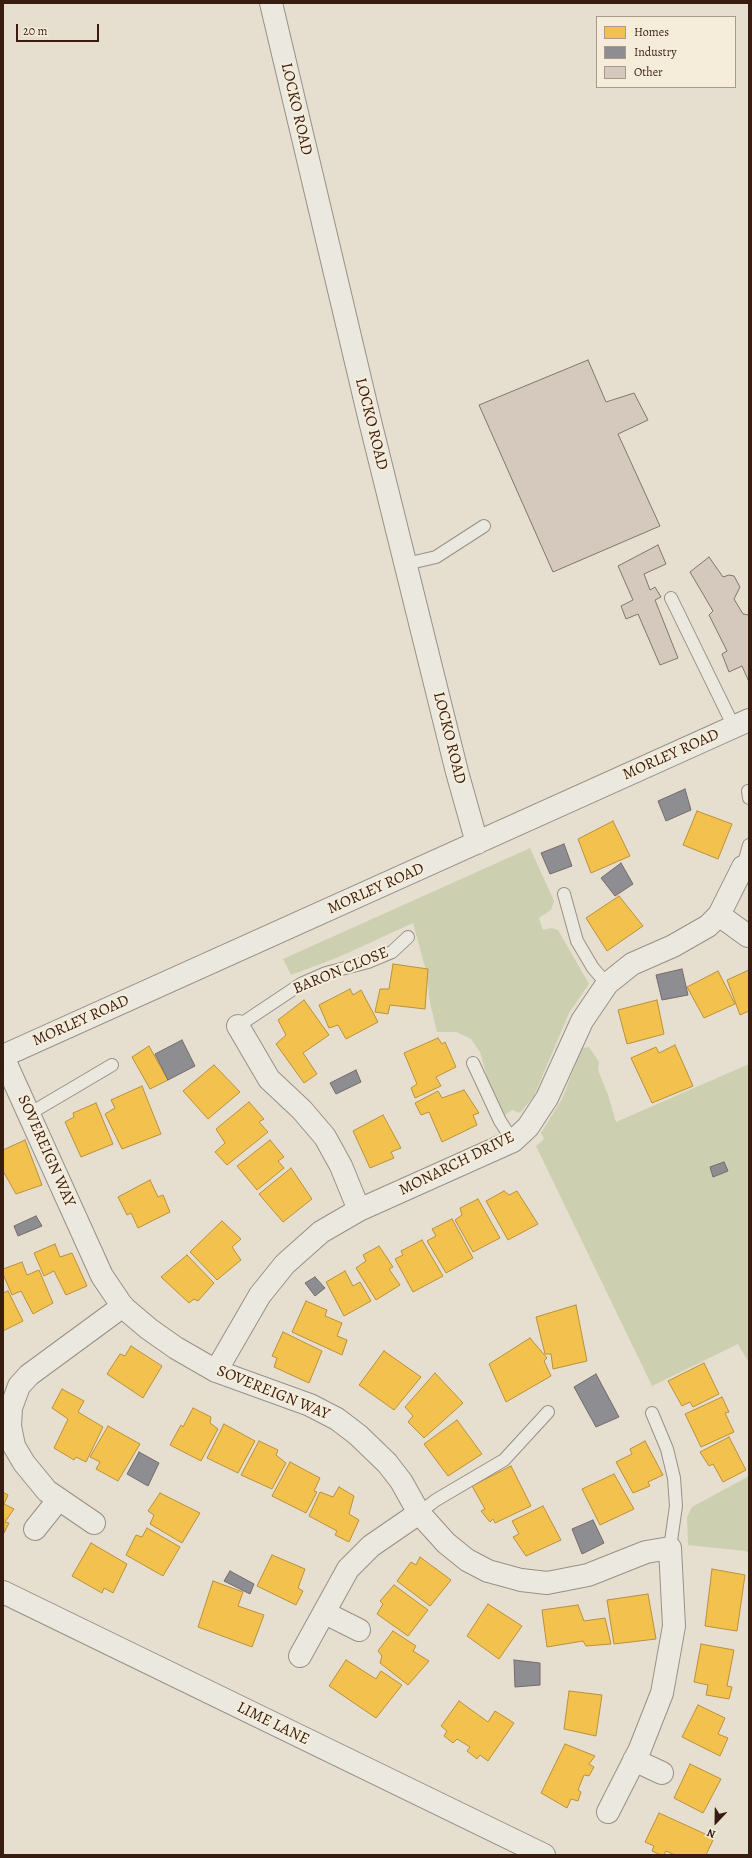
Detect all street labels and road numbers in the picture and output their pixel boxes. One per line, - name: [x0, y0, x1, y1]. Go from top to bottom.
- street label: LOCKO ROAD: [276, 61, 316, 157]
- street label: LOCKO ROAD: [350, 376, 392, 472]
- street label: LOCKO ROAD: [428, 690, 470, 786]
- street label: MORLEY ROAD: [620, 725, 722, 785]
- street label: MORLEY ROAD: [325, 859, 427, 919]
- street label: BARON CLOSE: [290, 943, 392, 999]
- street label: MORLEY ROAD: [30, 991, 132, 1051]
- street label: SOVEREIGN WAY: [13, 1092, 79, 1210]
- street label: MONARCH DRIVE: [396, 1128, 518, 1200]
- street label: SOVEREIGN WAY: [214, 1362, 332, 1424]
- street label: LIME LANE: [233, 1698, 313, 1750]

